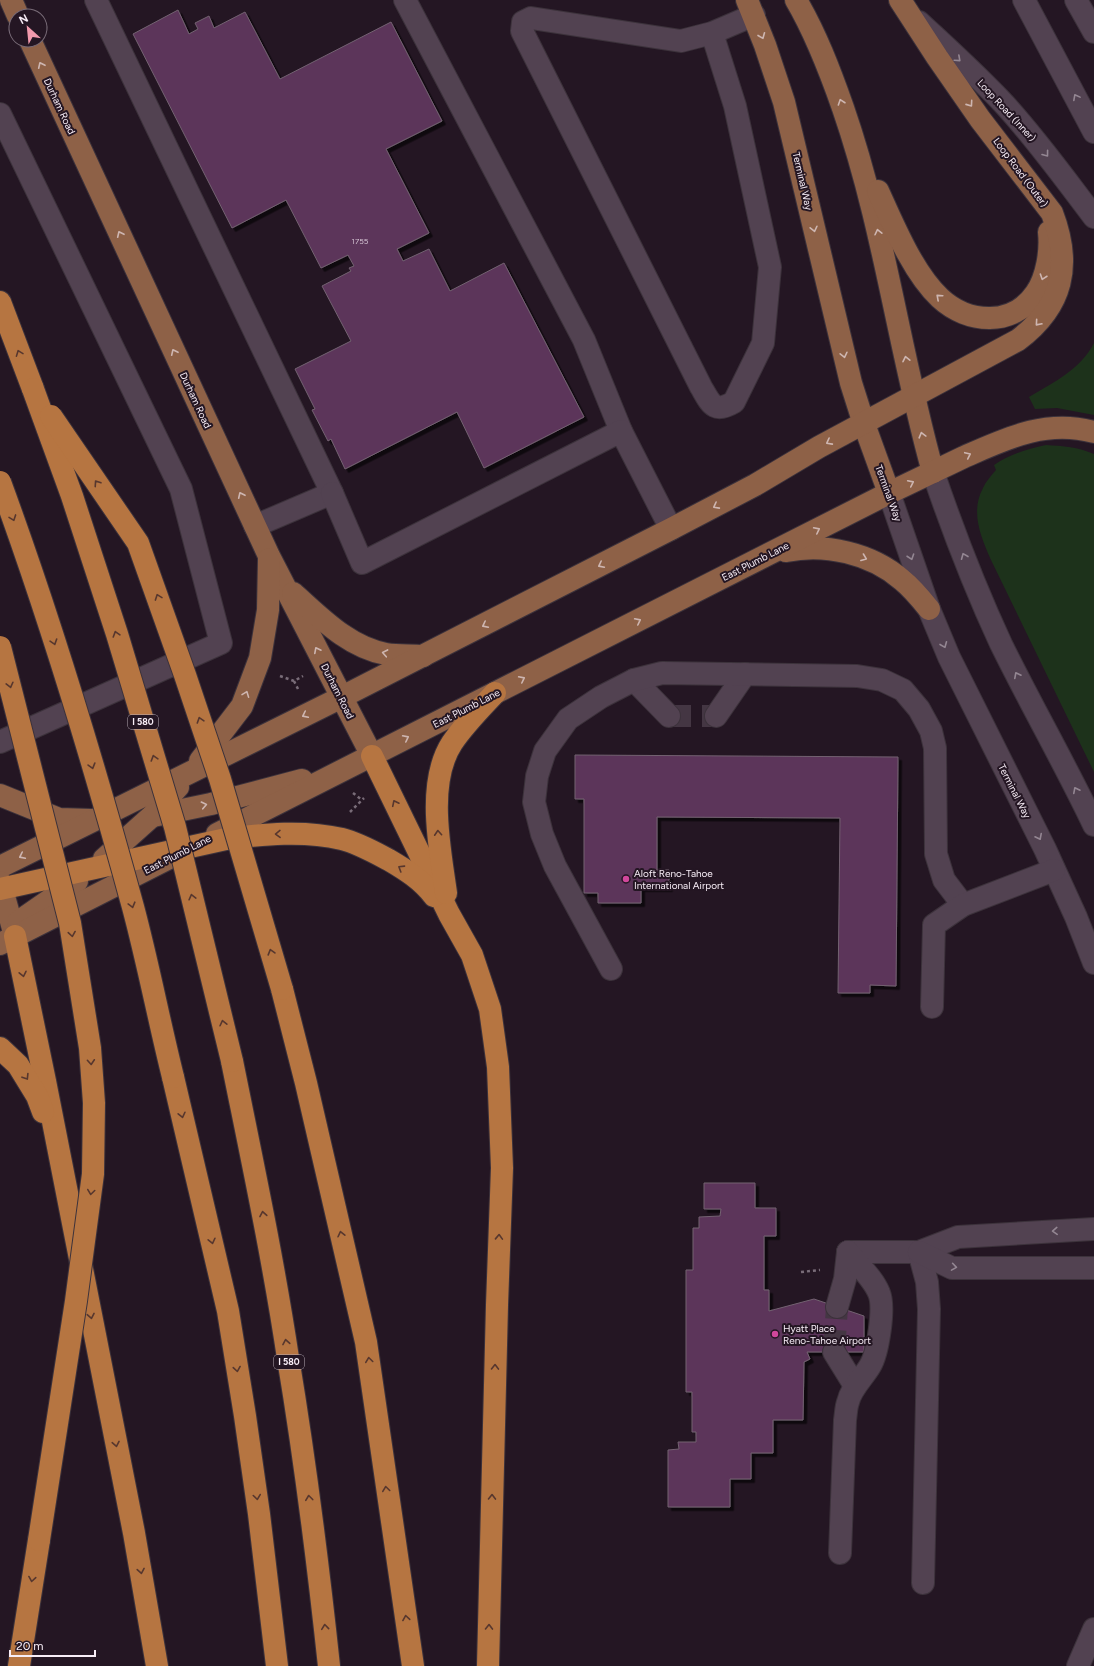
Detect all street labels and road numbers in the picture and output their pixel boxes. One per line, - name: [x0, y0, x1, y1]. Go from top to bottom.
- street label: Durham Road: [41, 76, 78, 137]
- street label: Loop Road (Inner): [974, 76, 1039, 144]
- street label: Loop Road (Outer): [990, 135, 1051, 210]
- street label: Terminal Way: [789, 151, 816, 212]
- street label: Durham Road: [177, 370, 214, 431]
- street label: Terminal Way: [872, 463, 905, 524]
- street label: East Plumb Lane: [719, 539, 791, 584]
- street label: Durham Road: [318, 661, 357, 721]
- street label: East Plumb Lane: [430, 686, 502, 731]
- road number: I 580: [128, 715, 158, 729]
- street label: Terminal Way: [995, 762, 1034, 821]
- street label: East Plumb Lane: [141, 832, 213, 877]
- road number: I 580: [274, 1355, 304, 1369]

